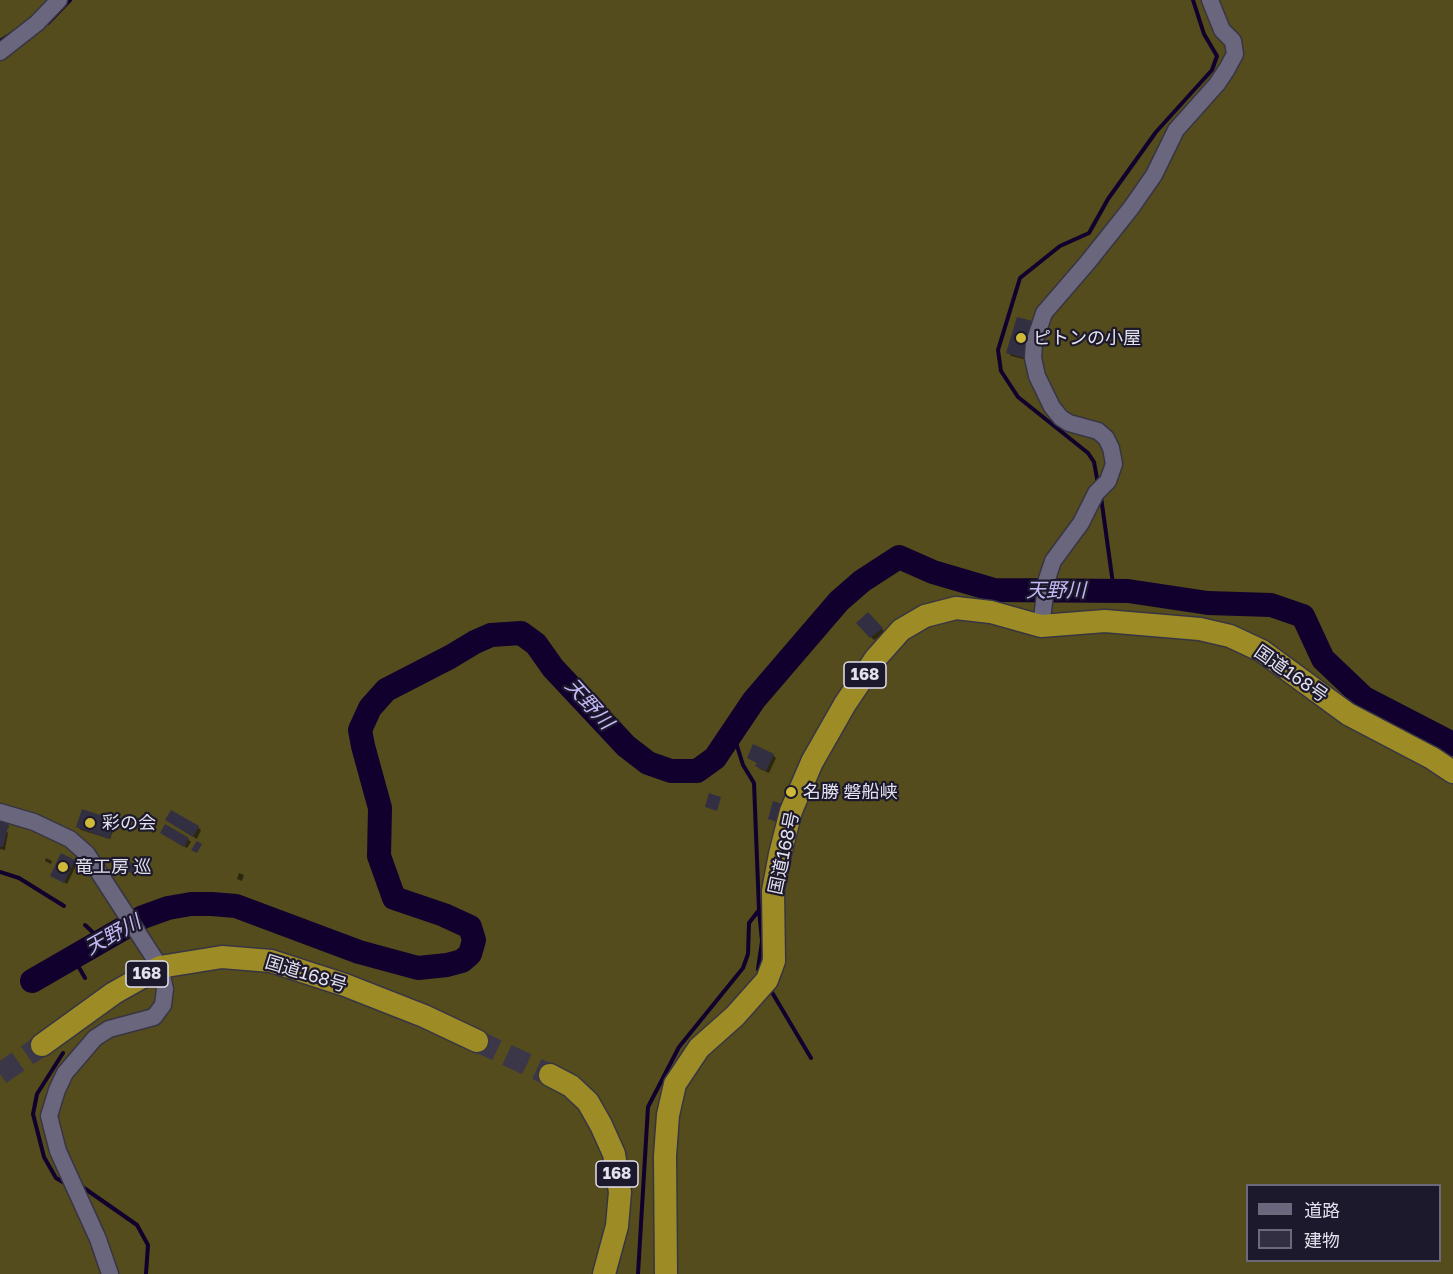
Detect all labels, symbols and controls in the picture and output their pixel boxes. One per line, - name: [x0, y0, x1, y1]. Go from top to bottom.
- place label: ピトンの小屋: [1033, 327, 1141, 349]
- marker: ピトンの小屋: [1014, 331, 1028, 345]
- water label: 天野川: [1026, 579, 1086, 603]
- street label: 国道168号: [1250, 641, 1332, 707]
- road number: 168: [844, 662, 886, 688]
- water label: 天野川: [560, 674, 618, 734]
- place label: 名勝 磐船峡: [803, 781, 897, 803]
- marker: 名勝 磐船峡: [784, 785, 798, 799]
- street label: 国道168号: [765, 809, 803, 897]
- place label: 彩の会: [102, 812, 156, 834]
- marker: 彩の会: [83, 816, 97, 830]
- place label: 竜工房 巡: [75, 856, 151, 878]
- marker: 竜工房 巡: [56, 860, 70, 874]
- water label: 天野川: [81, 910, 145, 960]
- street label: 国道168号: [262, 951, 350, 997]
- road number: 168: [126, 961, 168, 987]
- road number: 168: [596, 1161, 638, 1187]
- legend: [1246, 1184, 1441, 1262]
- text: 道路: [1304, 1199, 1340, 1221]
- text: 建物: [1304, 1229, 1340, 1251]

